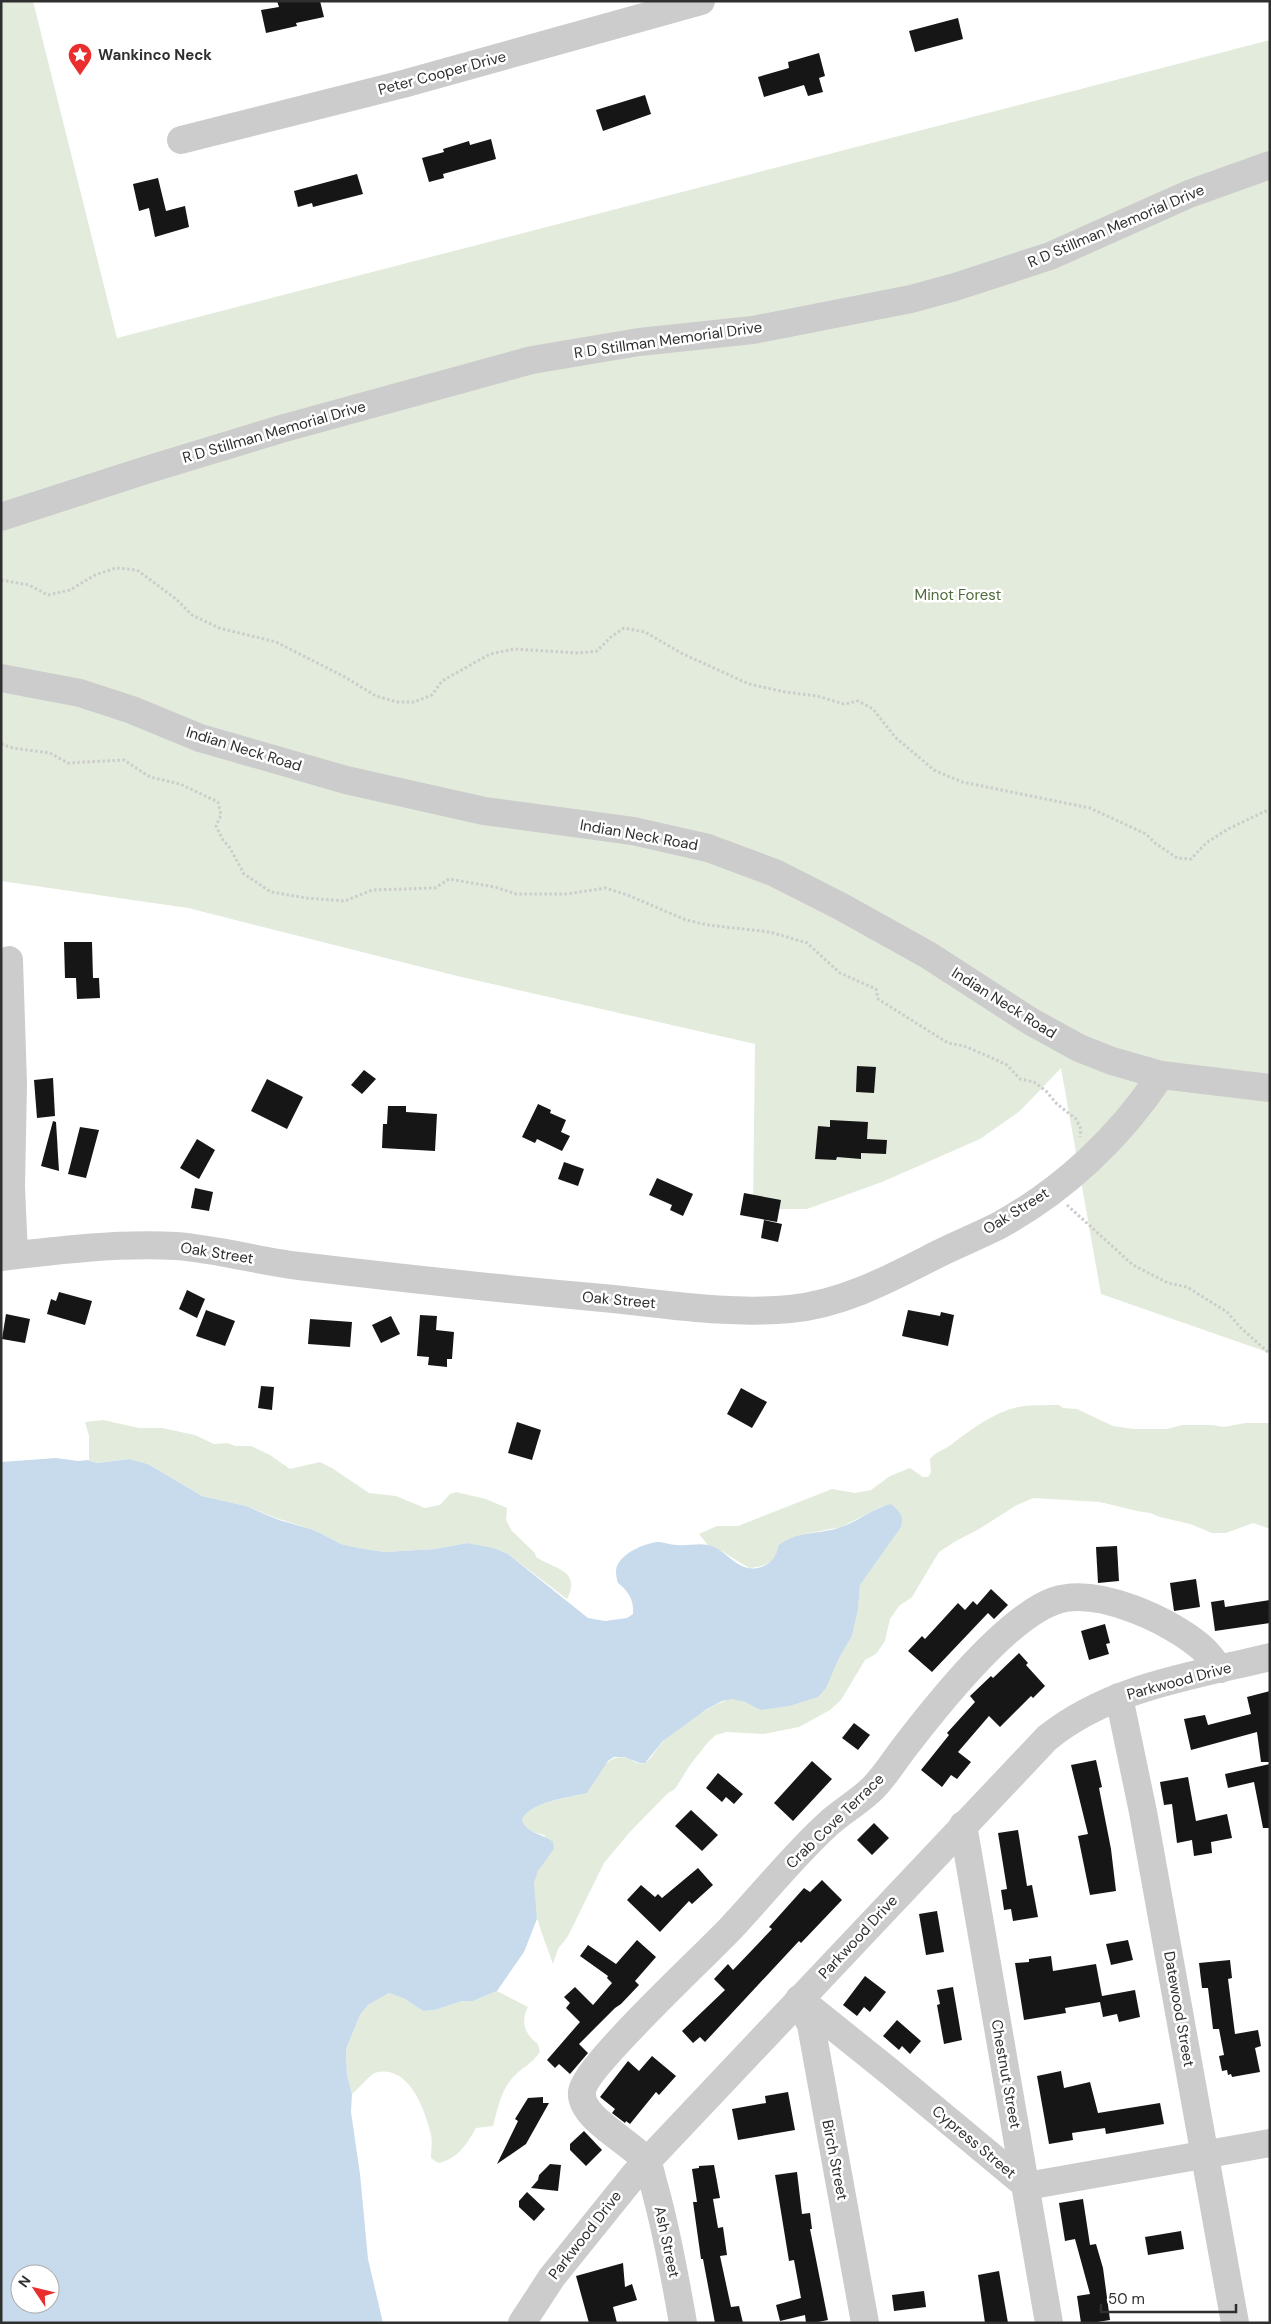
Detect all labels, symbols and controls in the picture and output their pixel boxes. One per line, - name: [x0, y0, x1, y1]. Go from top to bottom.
- place icon: Wankinco Neck: [67, 42, 93, 76]
- place label: Wankinco Neck: [98, 45, 212, 65]
- street label: Peter Cooper Drive: [376, 46, 508, 100]
- street label: R D Stillman Memorial Drive: [1025, 180, 1207, 272]
- street label: R D Stillman Memorial Drive: [573, 317, 763, 363]
- street label: R D Stillman Memorial Drive: [180, 396, 368, 468]
- park label: Minot Forest: [915, 585, 1001, 605]
- street label: Indian Neck Road: [184, 722, 304, 776]
- street label: Indian Neck Road: [578, 815, 700, 855]
- street label: Indian Neck Road: [948, 963, 1060, 1043]
- street label: Oak Street: [979, 1183, 1053, 1239]
- street label: Oak Street: [179, 1237, 255, 1269]
- street label: Oak Street: [581, 1287, 657, 1313]
- street label: Parkwood Drive: [1124, 1657, 1234, 1705]
- street label: Crab Cove Terrace: [782, 1769, 888, 1873]
- street label: Parkwood Drive: [814, 1891, 902, 1983]
- street label: Datewood Street: [1159, 1950, 1199, 2068]
- street label: Chestnut Street: [987, 2018, 1025, 2130]
- street label: Cypress Street: [928, 2101, 1020, 2183]
- street label: Birch Street: [817, 2118, 853, 2202]
- street label: Parkwood Drive: [544, 2186, 626, 2284]
- street label: Ash Street: [650, 2204, 684, 2280]
- north arrow: [10, 2264, 60, 2314]
- text: N: [14, 2272, 35, 2291]
- scale bar: [1101, 2282, 1236, 2314]
- text: 50 m: [1108, 2289, 1145, 2309]

